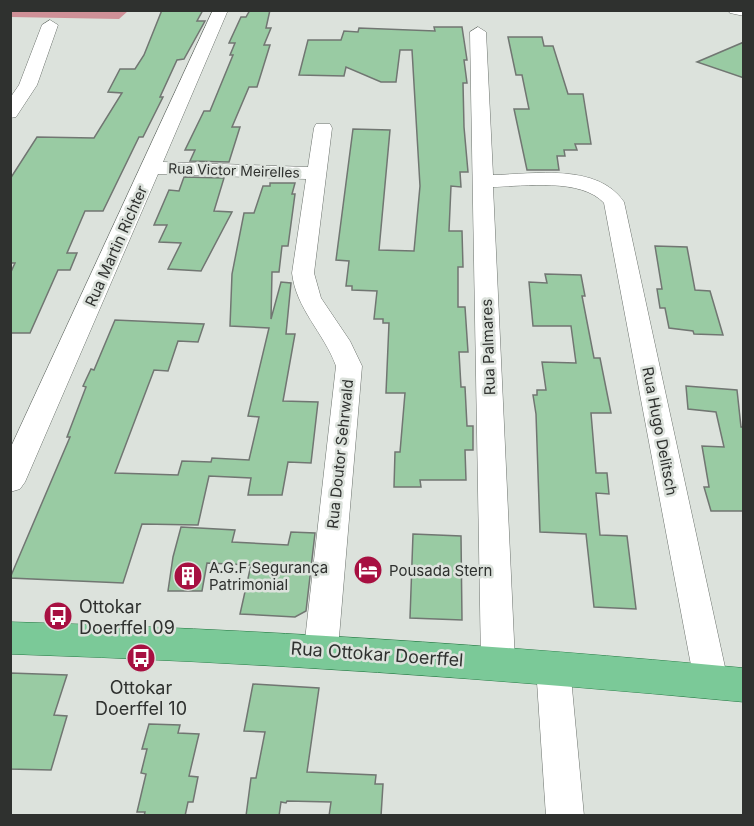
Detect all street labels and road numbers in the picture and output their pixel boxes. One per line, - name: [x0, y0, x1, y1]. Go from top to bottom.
- street label: Rua Victor Meirelles: [168, 159, 300, 181]
- street label: Rua Martin Richter: [81, 182, 151, 309]
- street label: Rua Palmares: [477, 298, 499, 396]
- street label: Rua Hugo Delitsch: [638, 365, 682, 497]
- street label: Rua Doutor Sehrwald: [323, 378, 357, 530]
- street label: Rua Ottokar Doerffel: [290, 637, 464, 671]

